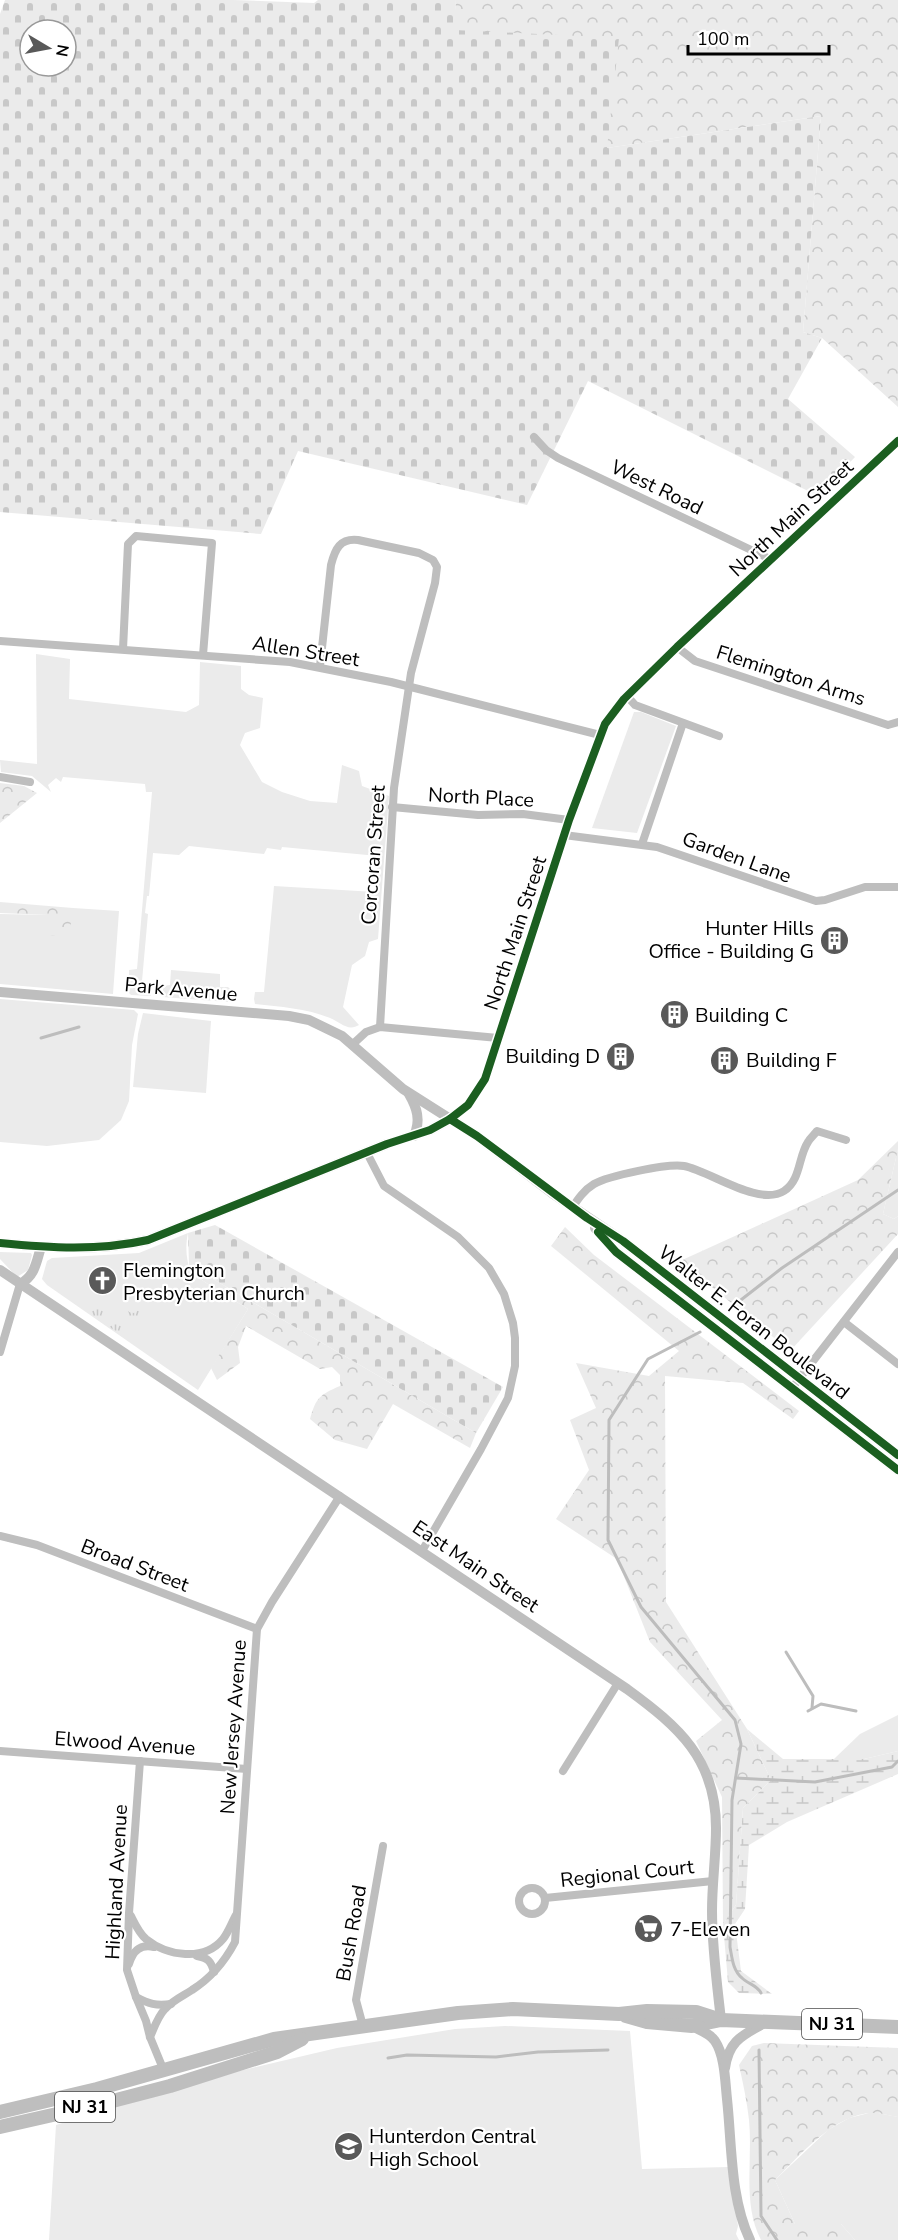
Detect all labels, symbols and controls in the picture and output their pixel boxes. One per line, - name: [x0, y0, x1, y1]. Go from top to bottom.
- north arrow: [18, 18, 78, 78]
- scale bar: [688, 18, 829, 56]
- text: 100 m: [697, 27, 749, 51]
- text: N: [50, 43, 74, 58]
- street label: West Road: [606, 453, 707, 521]
- street label: North Main Street: [723, 453, 860, 583]
- street label: Allen Street: [250, 630, 362, 673]
- street label: Flemington Arms: [713, 639, 869, 712]
- street label: North Place: [427, 781, 535, 814]
- street label: Corcoran Street: [355, 783, 392, 926]
- street label: Garden Lane: [678, 825, 795, 890]
- street label: North Main Street: [478, 852, 553, 1014]
- place label: Hunter Hills Office - Building G: [648, 915, 814, 965]
- building icon: Hunter Hills Office - Building G: [819, 924, 851, 956]
- street label: Park Avenue: [123, 971, 238, 1008]
- building icon: Building C: [658, 999, 690, 1031]
- place label: Building C: [695, 1002, 788, 1029]
- building icon: Building D: [605, 1040, 637, 1072]
- place label: Building D: [505, 1043, 600, 1070]
- building icon: Building F: [709, 1044, 741, 1076]
- place label: Building F: [746, 1047, 837, 1074]
- street label: Walter E. Foran Boulevard: [652, 1239, 855, 1406]
- place label: Flemington Presbyterian Church: [123, 1257, 305, 1307]
- church icon: Flemington Presbyterian Church: [86, 1265, 118, 1297]
- street label: East Main Street: [407, 1514, 545, 1619]
- street label: Broad Street: [77, 1533, 194, 1599]
- street label: New Jersey Avenue: [214, 1639, 253, 1815]
- street label: Elwood Avenue: [54, 1725, 196, 1762]
- street label: Highland Avenue: [99, 1804, 134, 1960]
- street label: Regional Court: [559, 1853, 696, 1894]
- street label: Bush Road: [330, 1883, 373, 1983]
- supermarket icon: 7-Eleven: [633, 1913, 665, 1945]
- place label: 7-Eleven: [670, 1916, 751, 1943]
- road number: NJ 31: [802, 2009, 862, 2039]
- road number: NJ 31: [55, 2092, 115, 2122]
- place label: Hunterdon Central High School: [369, 2123, 536, 2173]
- school or university icon: Hunterdon Central High School: [332, 2131, 364, 2163]

